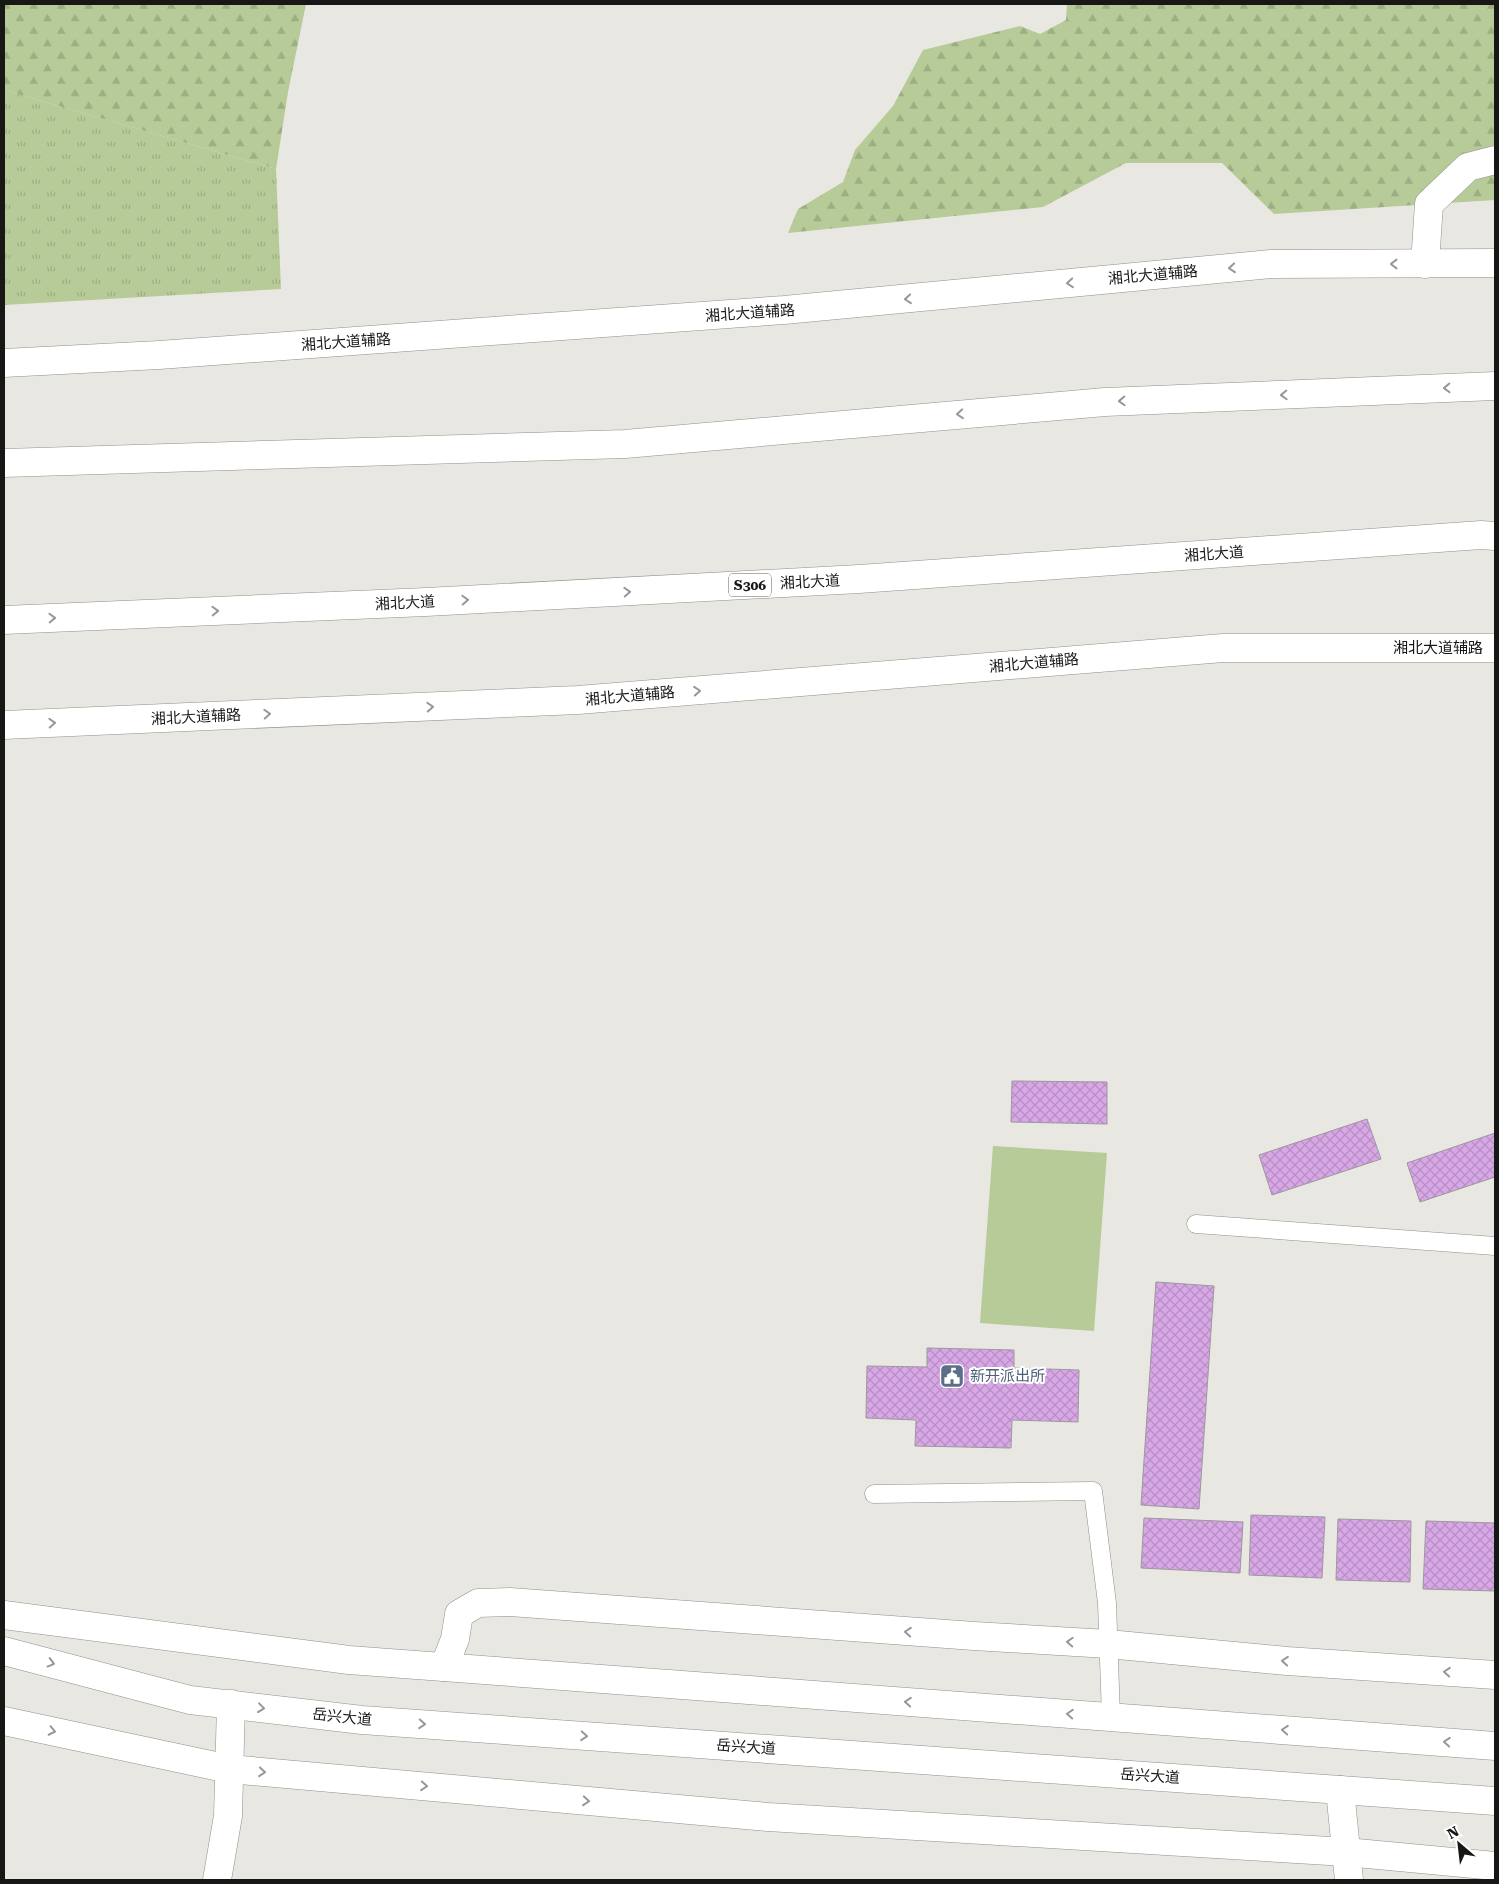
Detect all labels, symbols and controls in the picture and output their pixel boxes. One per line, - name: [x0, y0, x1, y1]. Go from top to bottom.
- one-way arrow: [1390, 259, 1398, 269]
- street label: 湘北大道辅路: [1107, 262, 1199, 288]
- one-way arrow: [1227, 262, 1235, 273]
- one-way arrow: [1066, 277, 1074, 288]
- one-way arrow: [904, 293, 912, 304]
- street label: 湘北大道辅路: [704, 301, 796, 325]
- street label: 湘北大道辅路: [300, 330, 392, 354]
- one-way arrow: [1442, 383, 1450, 394]
- one-way arrow: [1280, 389, 1288, 400]
- one-way arrow: [1118, 396, 1126, 406]
- one-way arrow: [956, 409, 964, 420]
- street label: 湘北大道: [1183, 543, 1245, 565]
- street label: 湘北大道: [780, 571, 840, 593]
- road number: S306: [729, 574, 771, 596]
- one-way arrow: [623, 586, 631, 597]
- street label: 湘北大道: [375, 592, 435, 614]
- one-way arrow: [461, 595, 469, 606]
- one-way arrow: [211, 606, 219, 617]
- one-way arrow: [49, 613, 57, 623]
- street label: 湘北大道辅路: [1393, 639, 1483, 657]
- street label: 湘北大道辅路: [988, 650, 1080, 676]
- street label: 湘北大道辅路: [584, 683, 676, 709]
- one-way arrow: [693, 685, 701, 696]
- one-way arrow: [426, 701, 434, 712]
- street label: 湘北大道辅路: [151, 706, 241, 728]
- one-way arrow: [264, 708, 272, 719]
- one-way arrow: [49, 718, 57, 729]
- public building icon: 新开派出所: [939, 1363, 965, 1389]
- place label: 新开派出所: [970, 1367, 1045, 1385]
- one-way arrow: [904, 1626, 912, 1637]
- one-way arrow: [1066, 1637, 1074, 1648]
- one-way arrow: [1280, 1655, 1288, 1666]
- one-way arrow: [46, 1657, 55, 1668]
- one-way arrow: [1442, 1666, 1450, 1677]
- one-way arrow: [904, 1696, 912, 1707]
- one-way arrow: [257, 1702, 265, 1713]
- street label: 岳兴大道: [311, 1705, 373, 1729]
- one-way arrow: [1066, 1709, 1074, 1720]
- one-way arrow: [419, 1718, 427, 1729]
- one-way arrow: [47, 1725, 56, 1735]
- one-way arrow: [1280, 1725, 1288, 1736]
- one-way arrow: [581, 1730, 589, 1741]
- street label: 岳兴大道: [715, 1736, 777, 1758]
- one-way arrow: [1442, 1737, 1450, 1748]
- street label: 岳兴大道: [1119, 1765, 1181, 1787]
- one-way arrow: [259, 1766, 267, 1777]
- one-way arrow: [420, 1781, 428, 1792]
- one-way arrow: [582, 1795, 590, 1806]
- north arrow: [1434, 1819, 1484, 1869]
- text: N: [1444, 1823, 1462, 1842]

